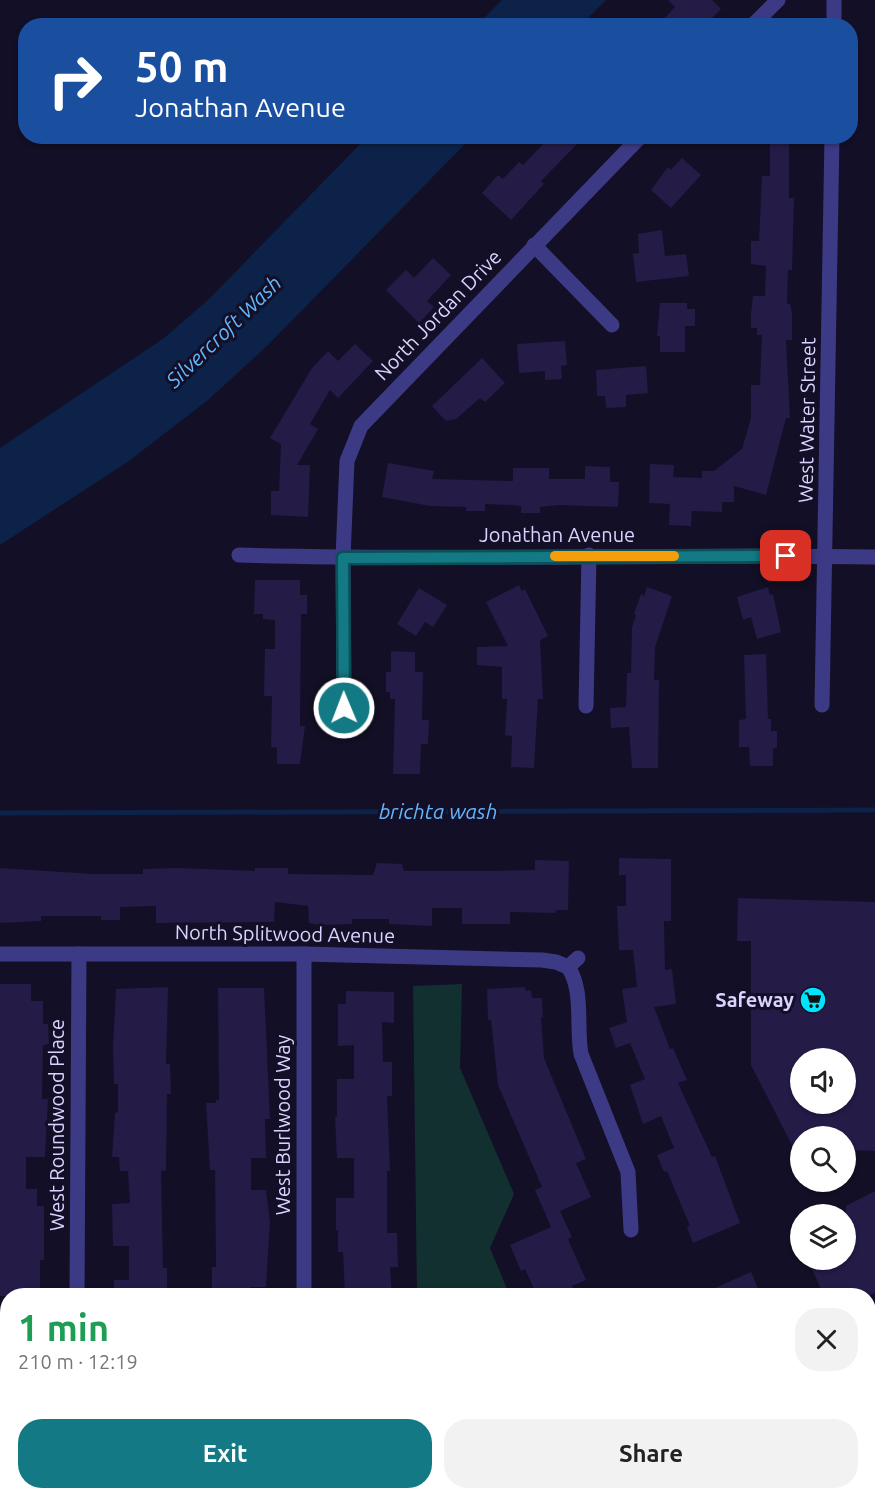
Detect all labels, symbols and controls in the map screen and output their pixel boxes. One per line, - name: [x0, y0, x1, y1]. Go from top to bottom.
- icon: right: [36, 42, 114, 120]
- text: 50 m: [135, 43, 229, 90]
- text: Jonathan Avenue: [135, 92, 346, 122]
- street label: North Jordan Drive: [370, 245, 506, 384]
- water label: Silvercroft Wash: [160, 270, 286, 393]
- street label: West Water Street: [794, 337, 819, 503]
- street label: Jonathan Avenue: [479, 523, 635, 546]
- pin: [760, 530, 811, 581]
- icon: arrive: [769, 539, 802, 572]
- position arrow: [312, 676, 376, 740]
- water label: brichta wash: [379, 799, 497, 823]
- street label: North Splitwood Avenue: [175, 920, 395, 947]
- supermarket icon: Safeway: [798, 985, 828, 1015]
- place label: Safeway: [715, 988, 794, 1011]
- street label: West Roundwood Place: [45, 1019, 68, 1231]
- street label: West Burlwood Way: [271, 1034, 294, 1215]
- map controls: [790, 1048, 856, 1270]
- button: sound: [790, 1048, 856, 1114]
- button: search: [790, 1126, 856, 1192]
- button: layers: [790, 1204, 856, 1270]
- text: 1 min: [18, 1307, 109, 1348]
- button: close: [795, 1308, 858, 1371]
- text: 210 m · 12:19: [18, 1350, 138, 1373]
- button: Exit: [18, 1419, 432, 1488]
- button: Share: [444, 1419, 858, 1488]

